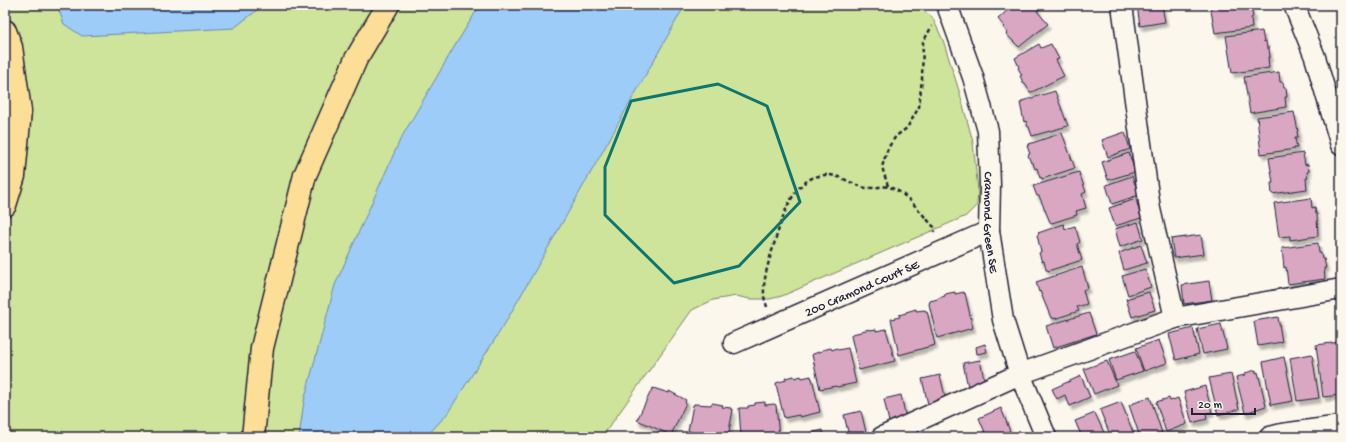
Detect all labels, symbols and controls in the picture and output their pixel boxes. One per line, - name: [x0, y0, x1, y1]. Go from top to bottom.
- street label: Cramond Green SE: [979, 171, 1001, 275]
- street label: 200 Cramond Court SE: [803, 257, 922, 321]
- scale bar: [1192, 390, 1255, 416]
- text: 20 m: [1198, 399, 1223, 413]

